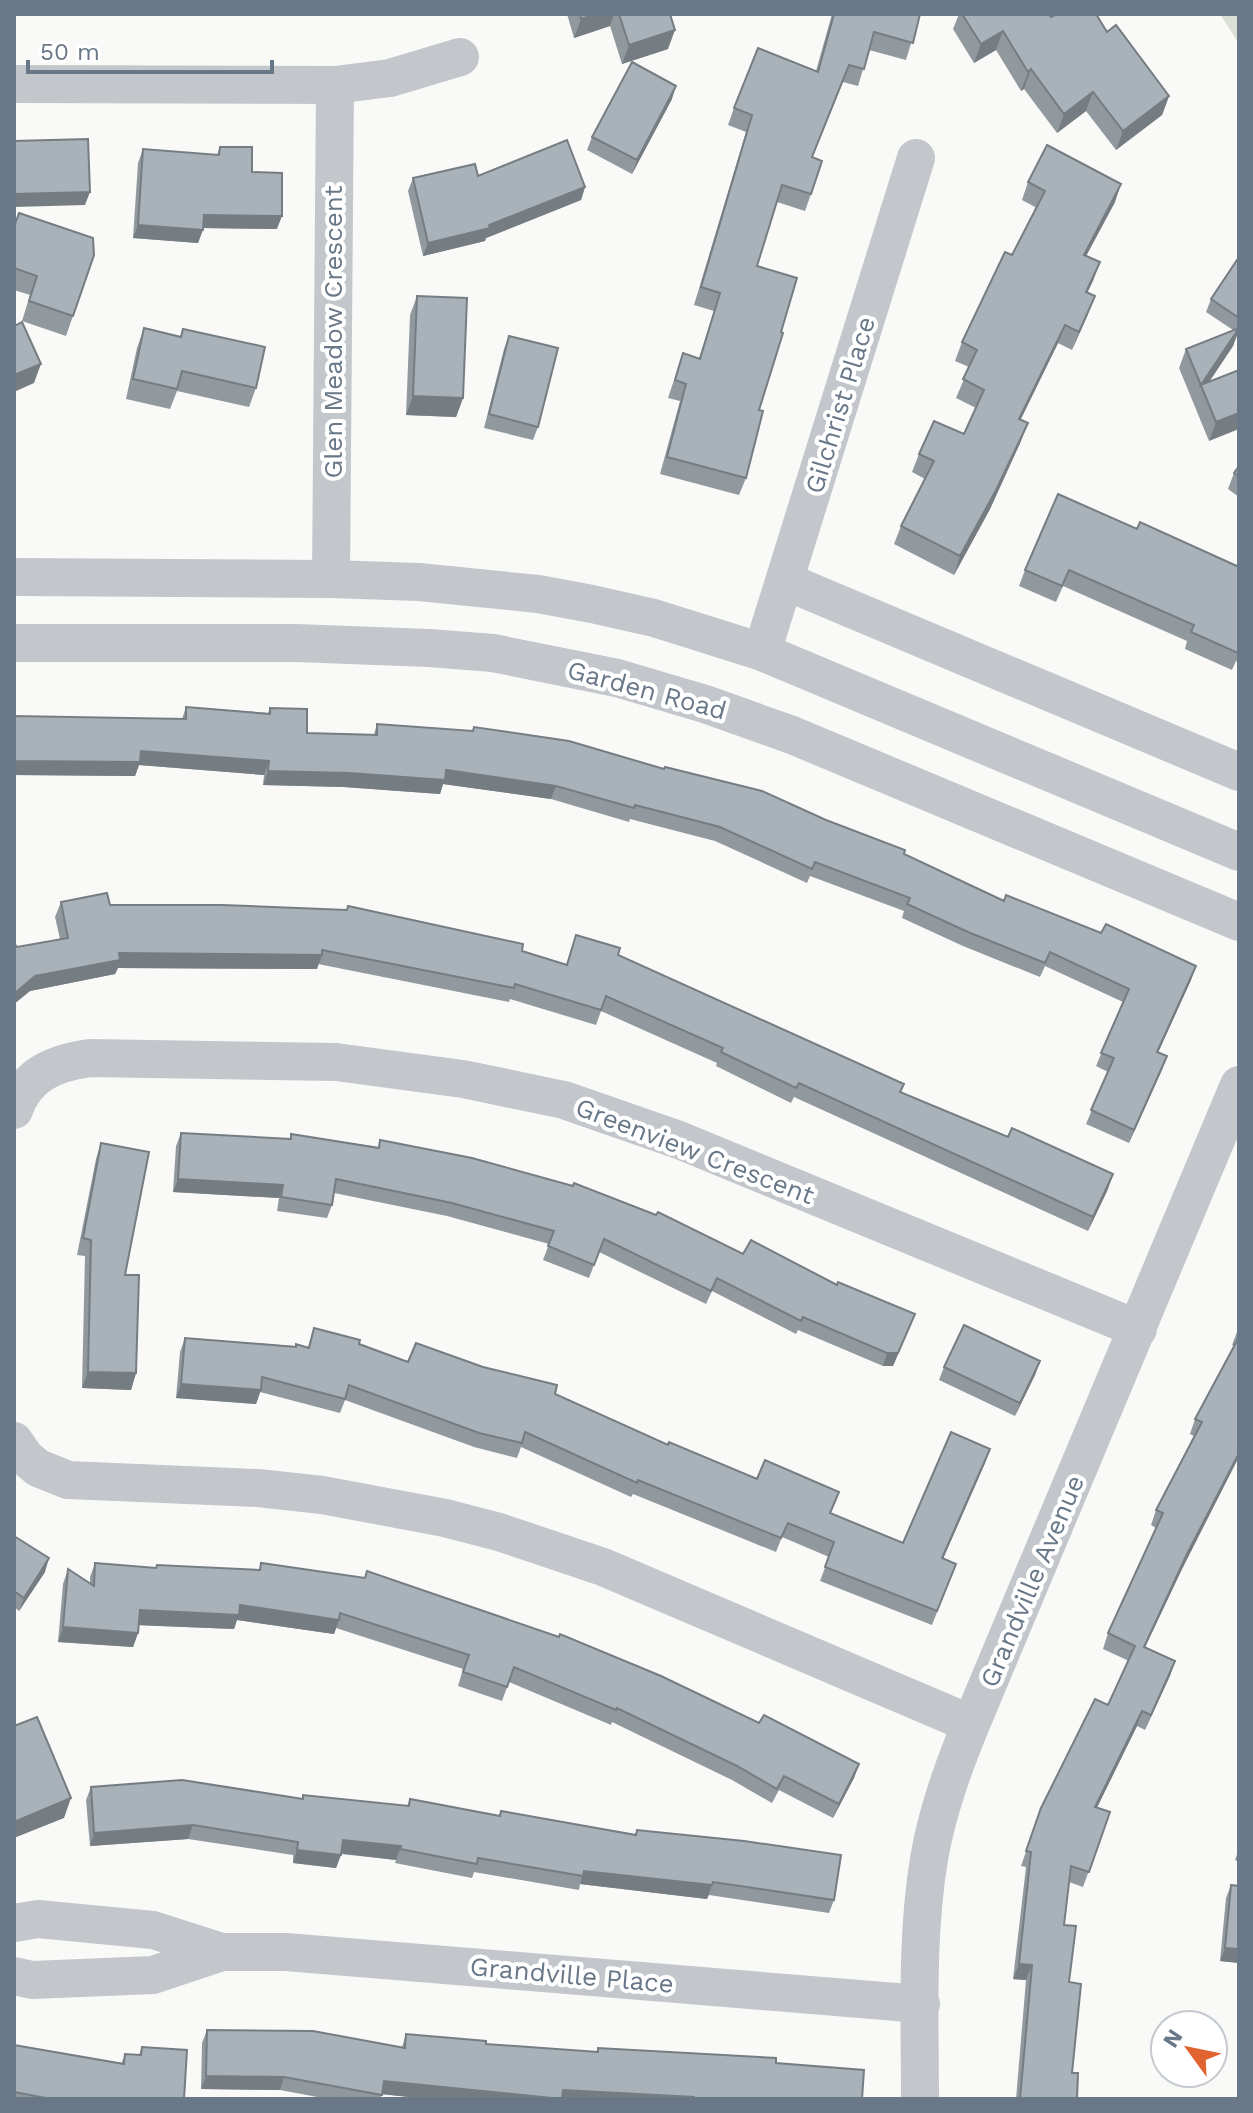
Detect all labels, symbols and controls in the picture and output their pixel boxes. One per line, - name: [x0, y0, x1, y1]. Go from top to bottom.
- scale bar: [28, 24, 272, 74]
- text: 50 m: [40, 38, 100, 66]
- street label: Glen Meadow Crescent: [318, 185, 348, 479]
- street label: Gilchrist Place: [799, 313, 881, 497]
- street label: Garden Road: [564, 654, 730, 726]
- street label: Greenview Crescent: [572, 1092, 819, 1210]
- street label: Grandville Avenue: [974, 1471, 1090, 1691]
- street label: Grandville Place: [469, 1951, 675, 1999]
- north arrow: [1149, 2009, 1229, 2089]
- text: N: [1158, 2025, 1188, 2052]

